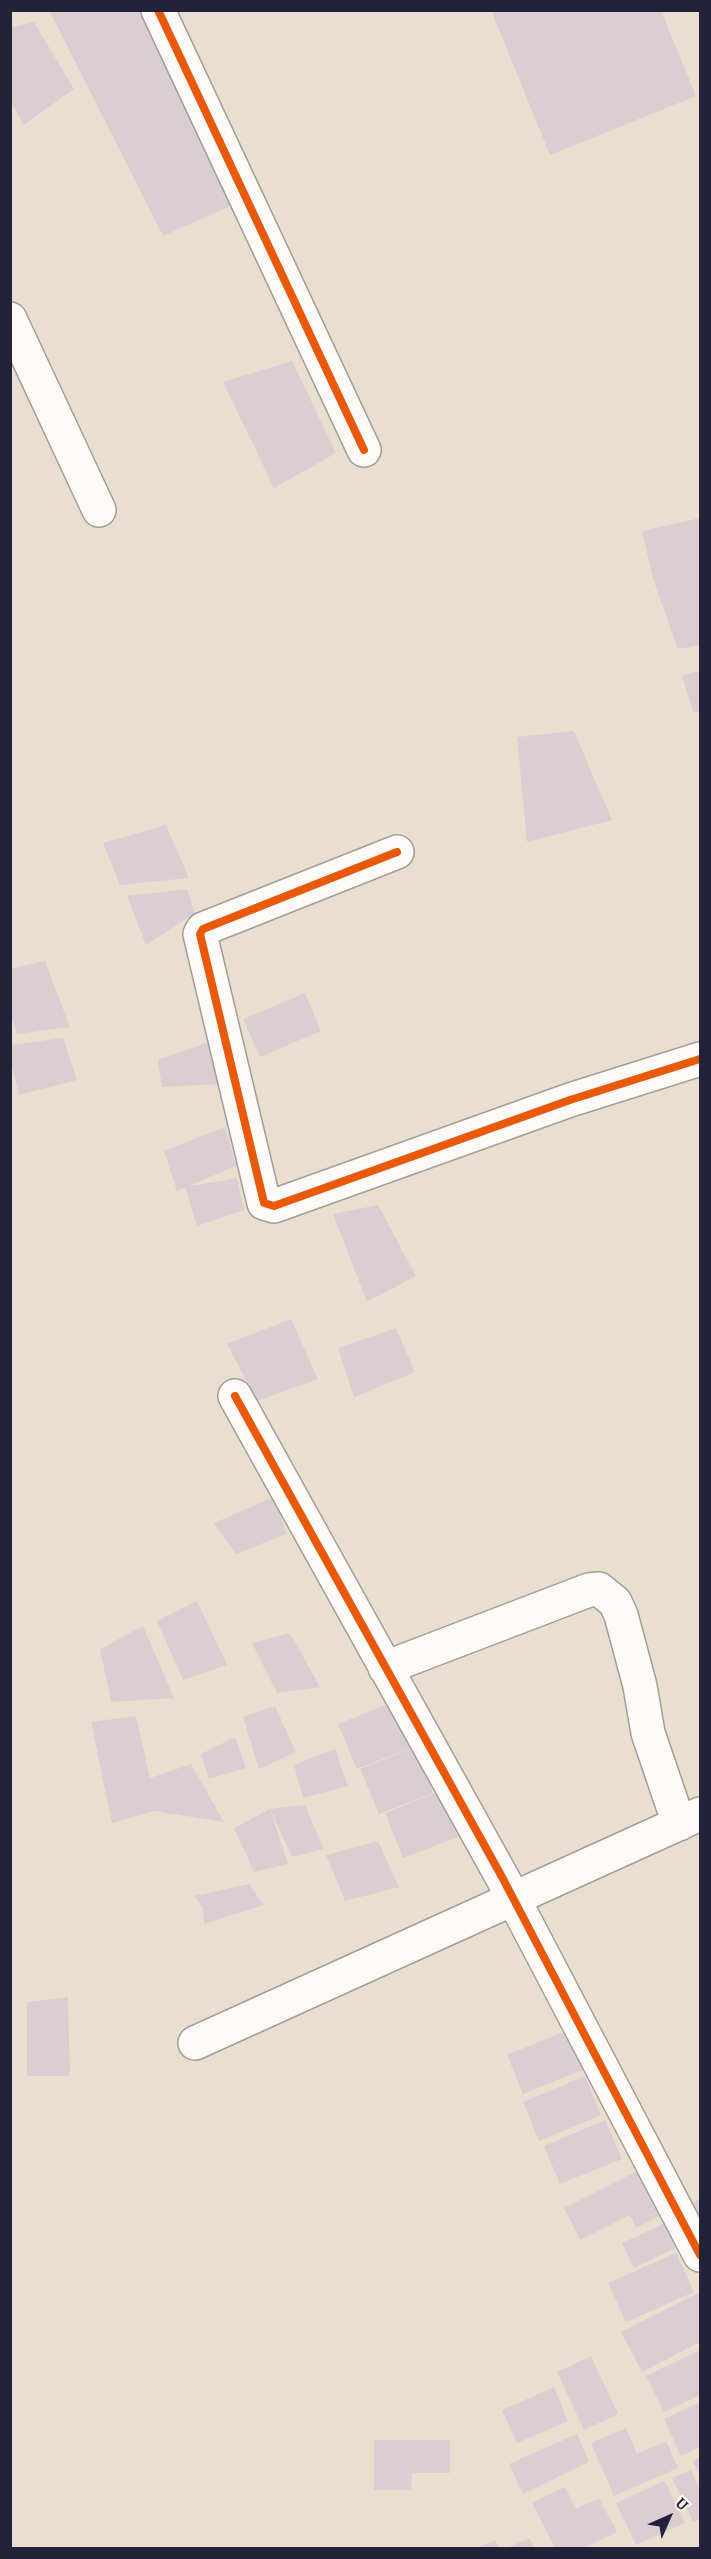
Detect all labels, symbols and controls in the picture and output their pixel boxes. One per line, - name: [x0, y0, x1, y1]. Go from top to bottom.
- north arrow: [639, 2487, 699, 2547]
- text: U: [670, 2493, 693, 2516]

